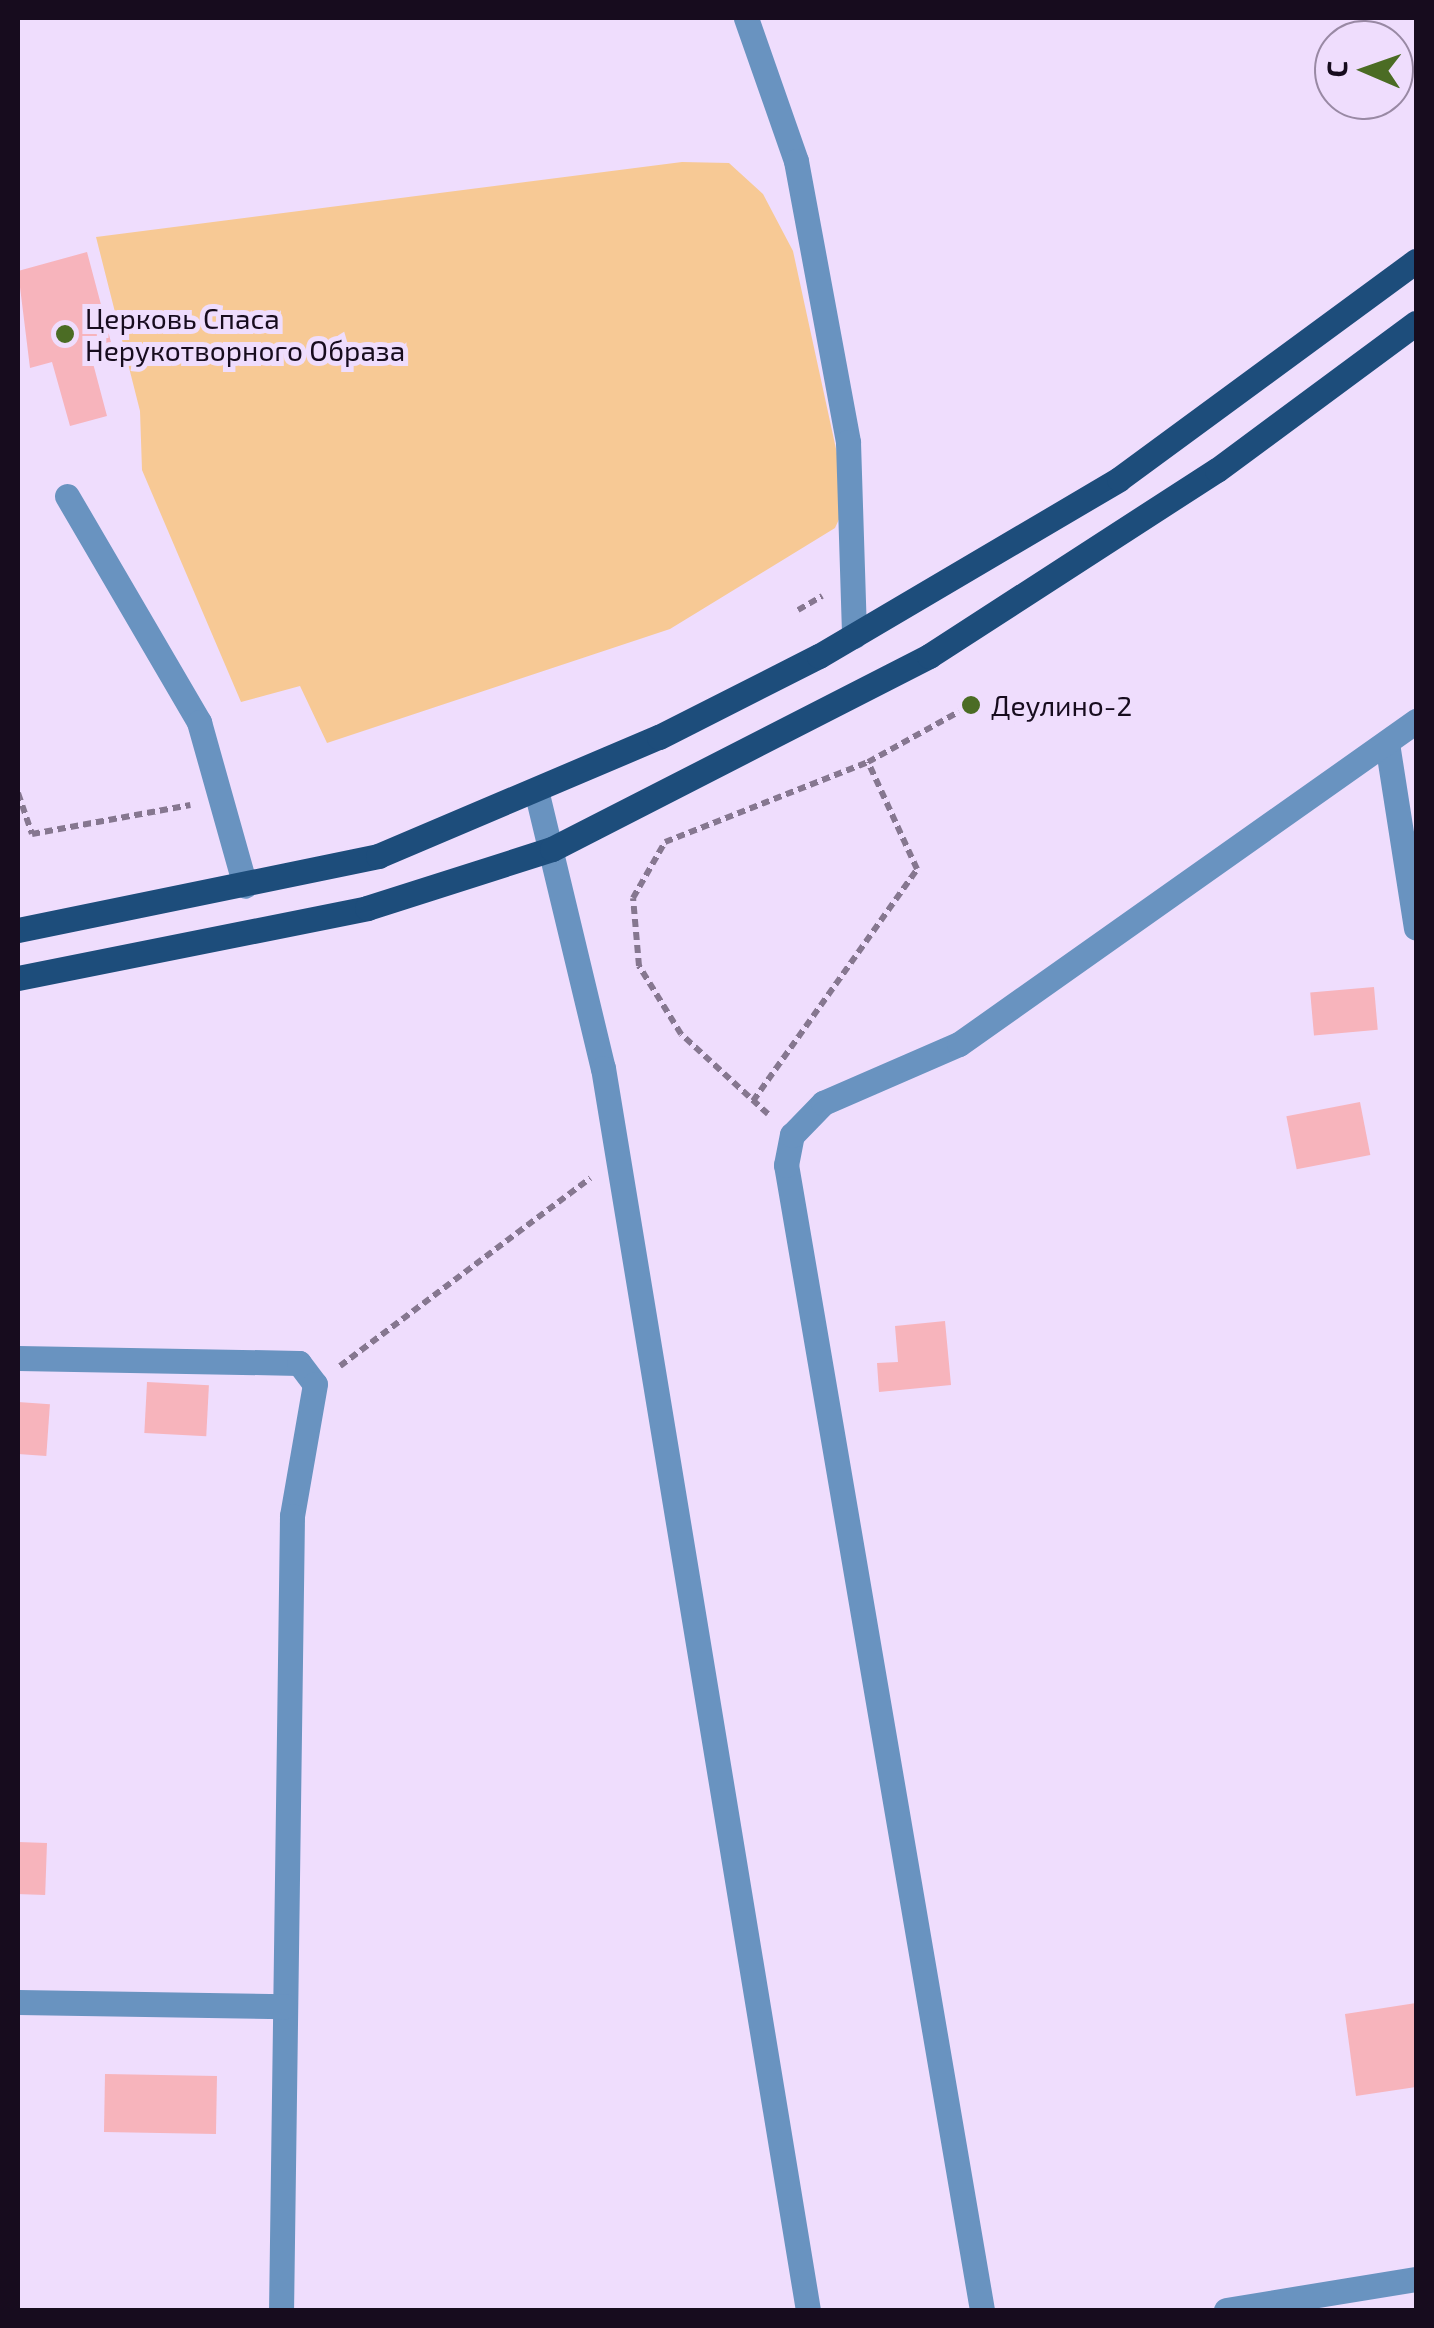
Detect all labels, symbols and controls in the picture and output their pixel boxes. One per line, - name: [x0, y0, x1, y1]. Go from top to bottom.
- north arrow: [1314, 20, 1414, 120]
- text: С: [1319, 60, 1353, 78]
- place label: Церковь Спаса Нерукотворного Образа: [85, 301, 405, 367]
- marker: Церковь Спаса Нерукотворного Образа: [54, 323, 76, 345]
- place label: Деулино-2: [991, 688, 1132, 722]
- marker: Деулино-2: [960, 694, 982, 716]

